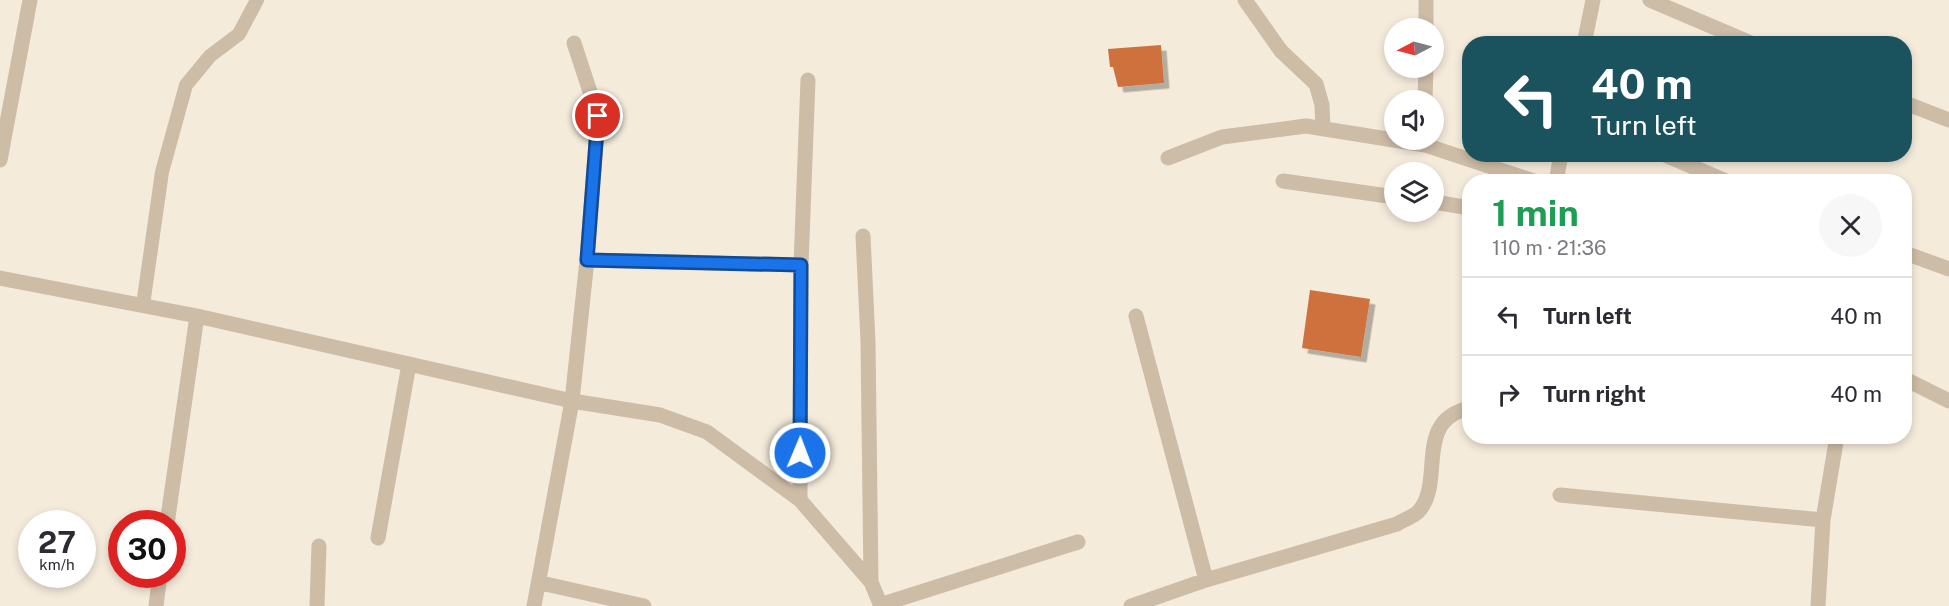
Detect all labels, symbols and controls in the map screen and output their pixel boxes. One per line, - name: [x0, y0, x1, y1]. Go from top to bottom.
- north arrow: [1384, 18, 1444, 78]
- map controls: [1384, 18, 1444, 222]
- text: 40 m: [1591, 59, 1693, 108]
- icon: left: [1492, 60, 1570, 138]
- pin: [572, 90, 623, 141]
- button: sound: [1384, 90, 1444, 150]
- icon: arrive: [581, 99, 614, 132]
- text: Turn left: [1591, 109, 1697, 141]
- button: layers: [1384, 162, 1444, 222]
- text: 1 min: [1492, 192, 1579, 234]
- button: close: [1819, 194, 1882, 257]
- text: 110 m · 21:36: [1492, 236, 1606, 260]
- icon: left: [1492, 300, 1525, 333]
- text: Turn left: [1543, 303, 1632, 329]
- text: 40 m: [1830, 303, 1882, 329]
- icon: right: [1492, 378, 1525, 411]
- text: Turn right: [1543, 381, 1646, 407]
- text: 40 m: [1830, 381, 1882, 407]
- position arrow: [768, 421, 832, 485]
- speed limit sign: 30: [108, 510, 186, 588]
- text: 27: [38, 524, 76, 560]
- text: km/h: [39, 556, 75, 573]

